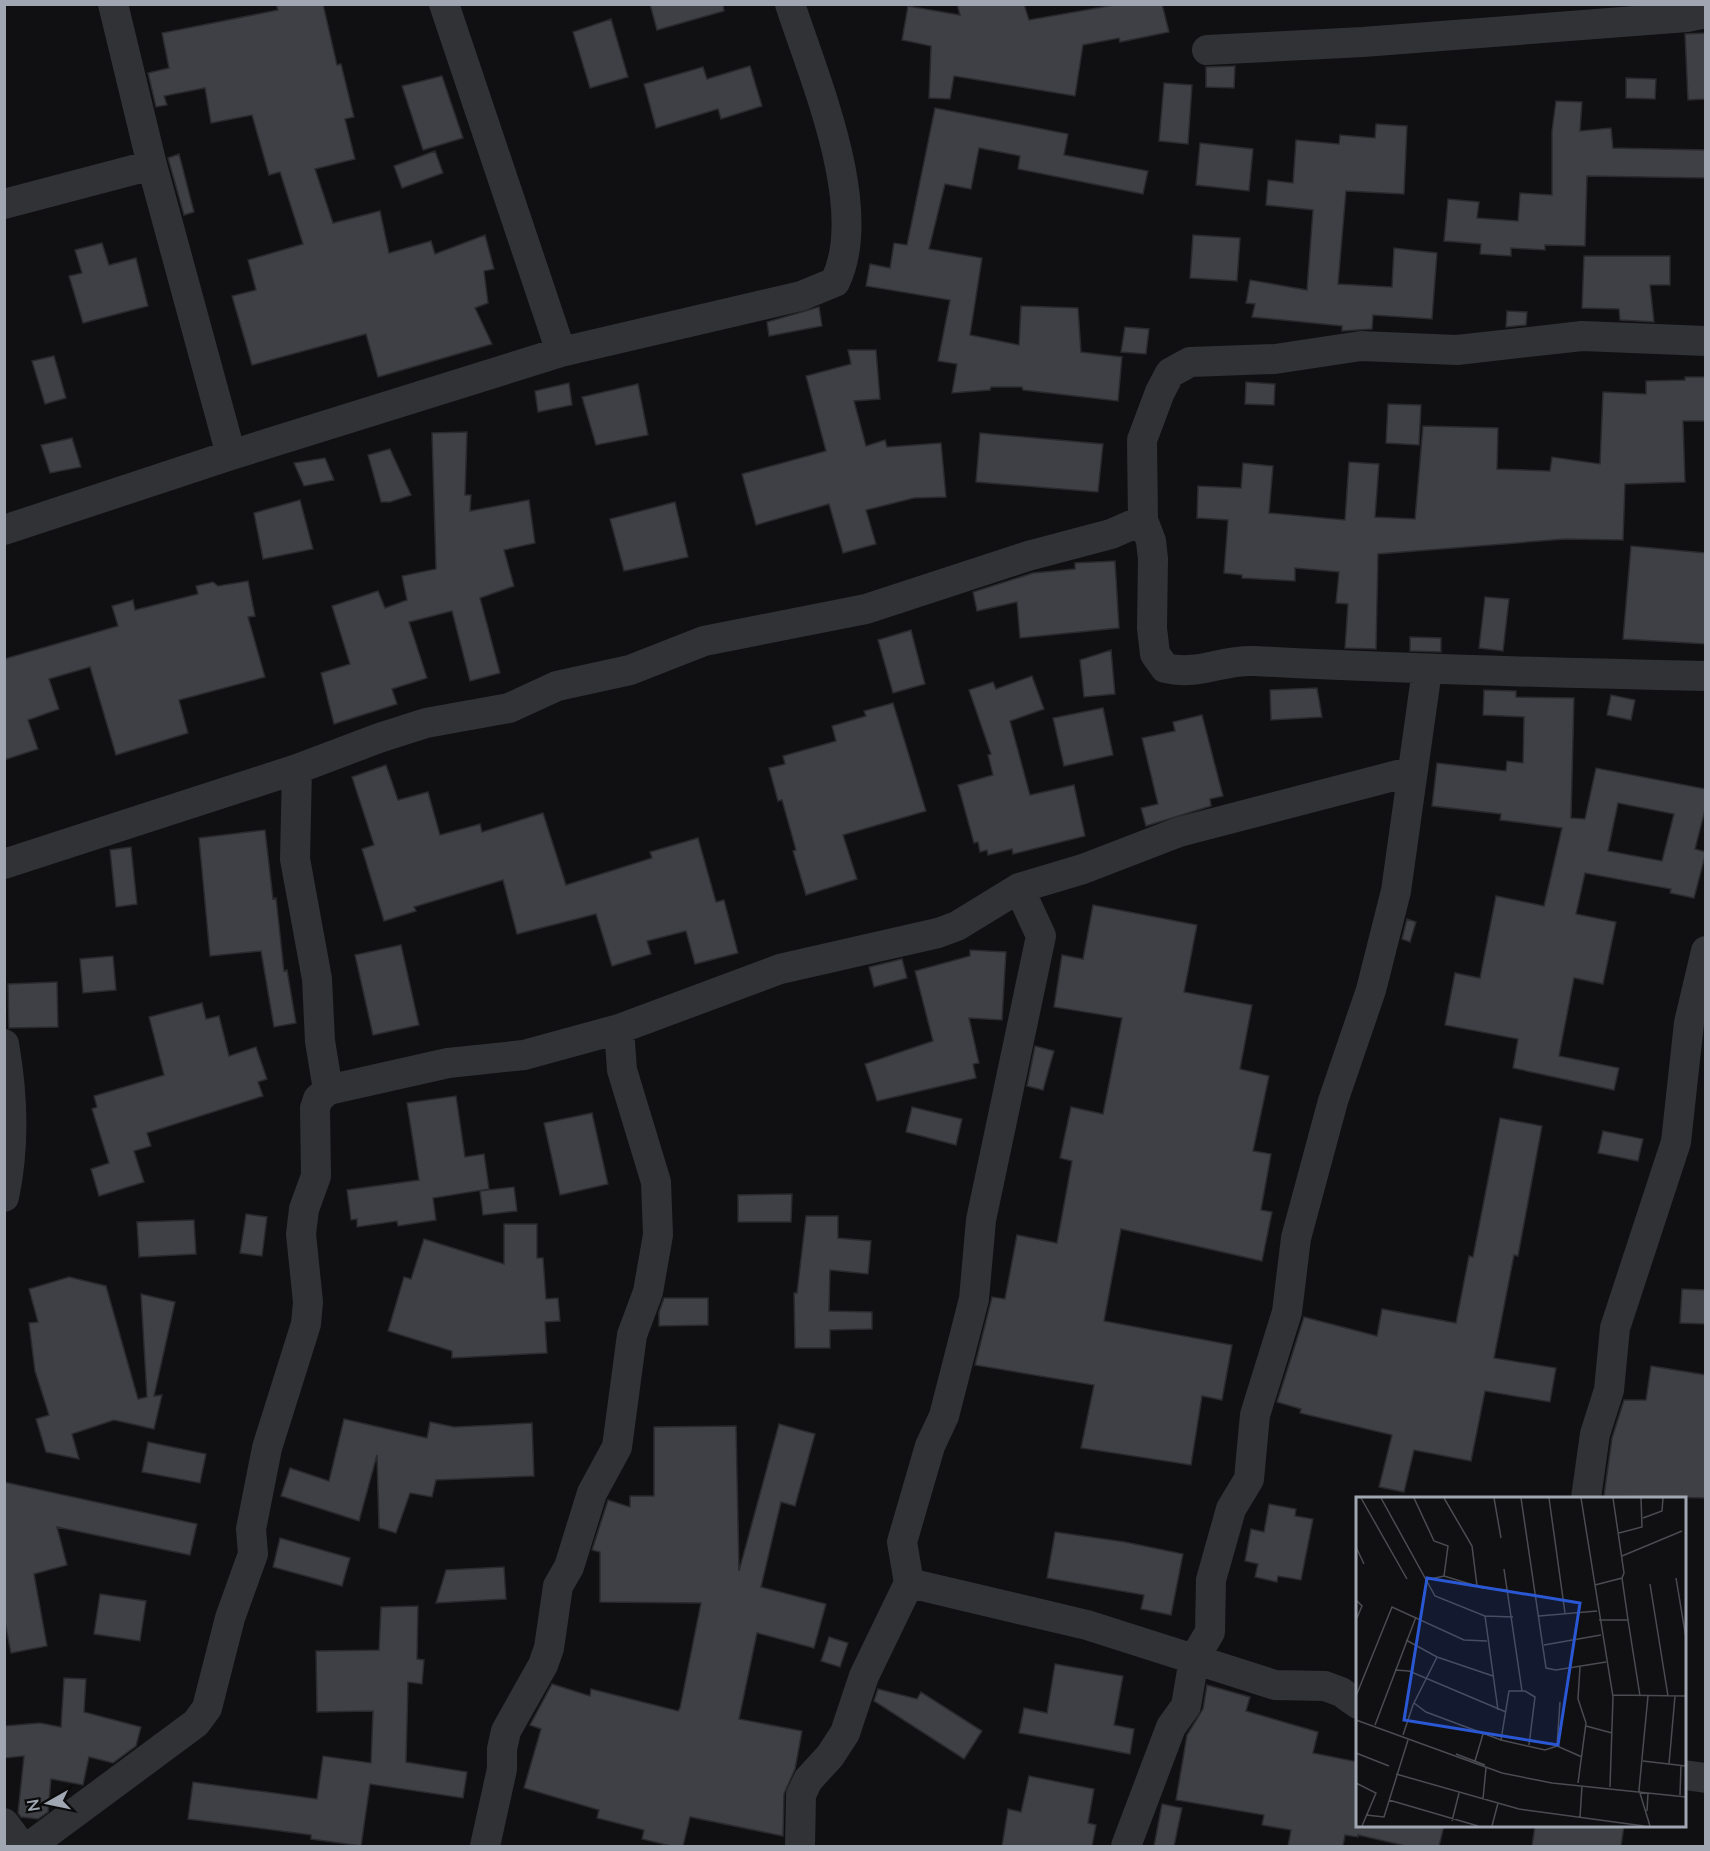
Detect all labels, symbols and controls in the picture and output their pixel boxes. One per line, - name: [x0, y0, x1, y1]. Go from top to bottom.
- inset map: [1356, 1497, 1686, 1827]
- north arrow: [18, 1773, 78, 1833]
- text: N: [22, 1798, 43, 1813]

